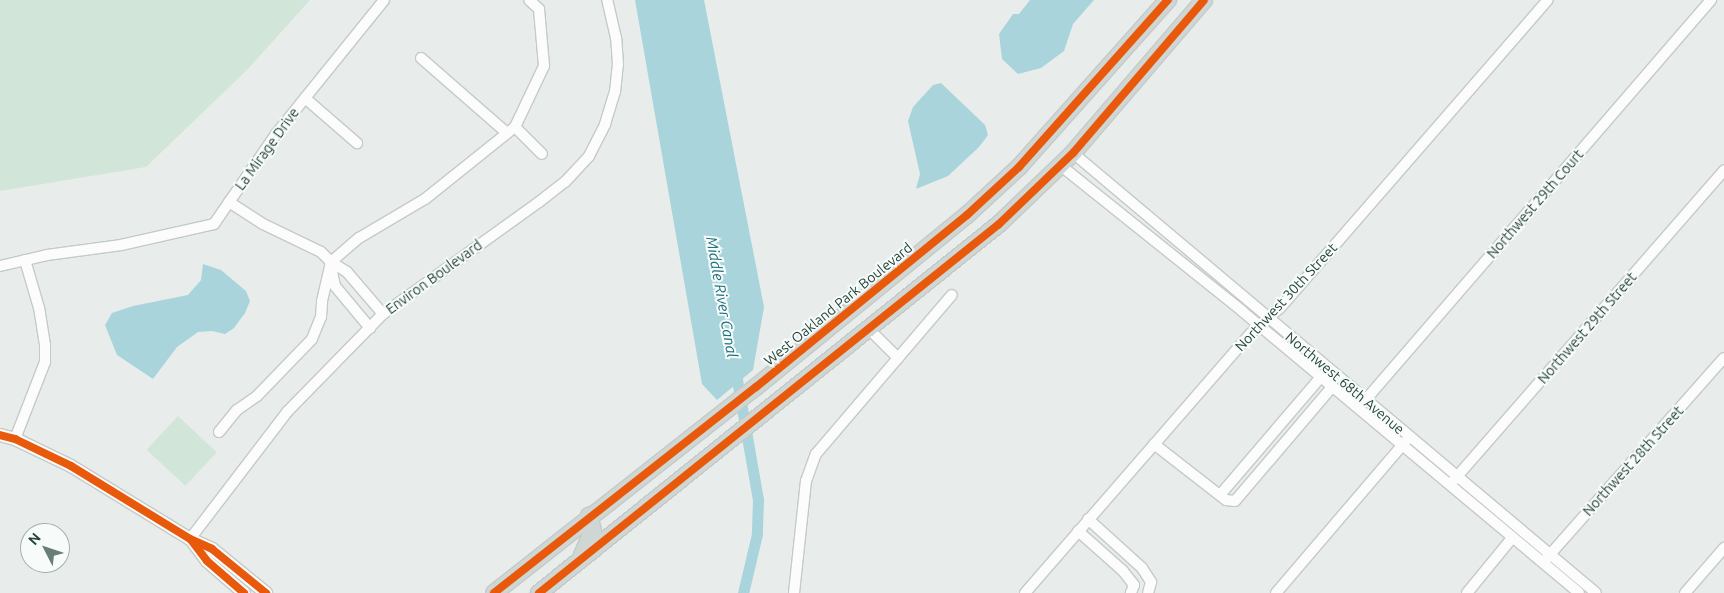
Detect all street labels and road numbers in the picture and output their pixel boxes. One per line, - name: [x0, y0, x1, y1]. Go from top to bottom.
- street label: La Mirage Drive: [231, 105, 303, 193]
- street label: Northwest 29th Court: [1483, 146, 1587, 262]
- street label: Environ Boulevard: [383, 236, 485, 318]
- street label: West Oakland Park Boulevard: [761, 239, 915, 369]
- street label: Northwest 30th Street: [1231, 239, 1341, 355]
- street label: Northwest 29th Street: [1534, 269, 1640, 387]
- street label: Northwest 68th Avenue: [1282, 328, 1408, 438]
- street label: Northwest 28th Street: [1579, 403, 1687, 519]

